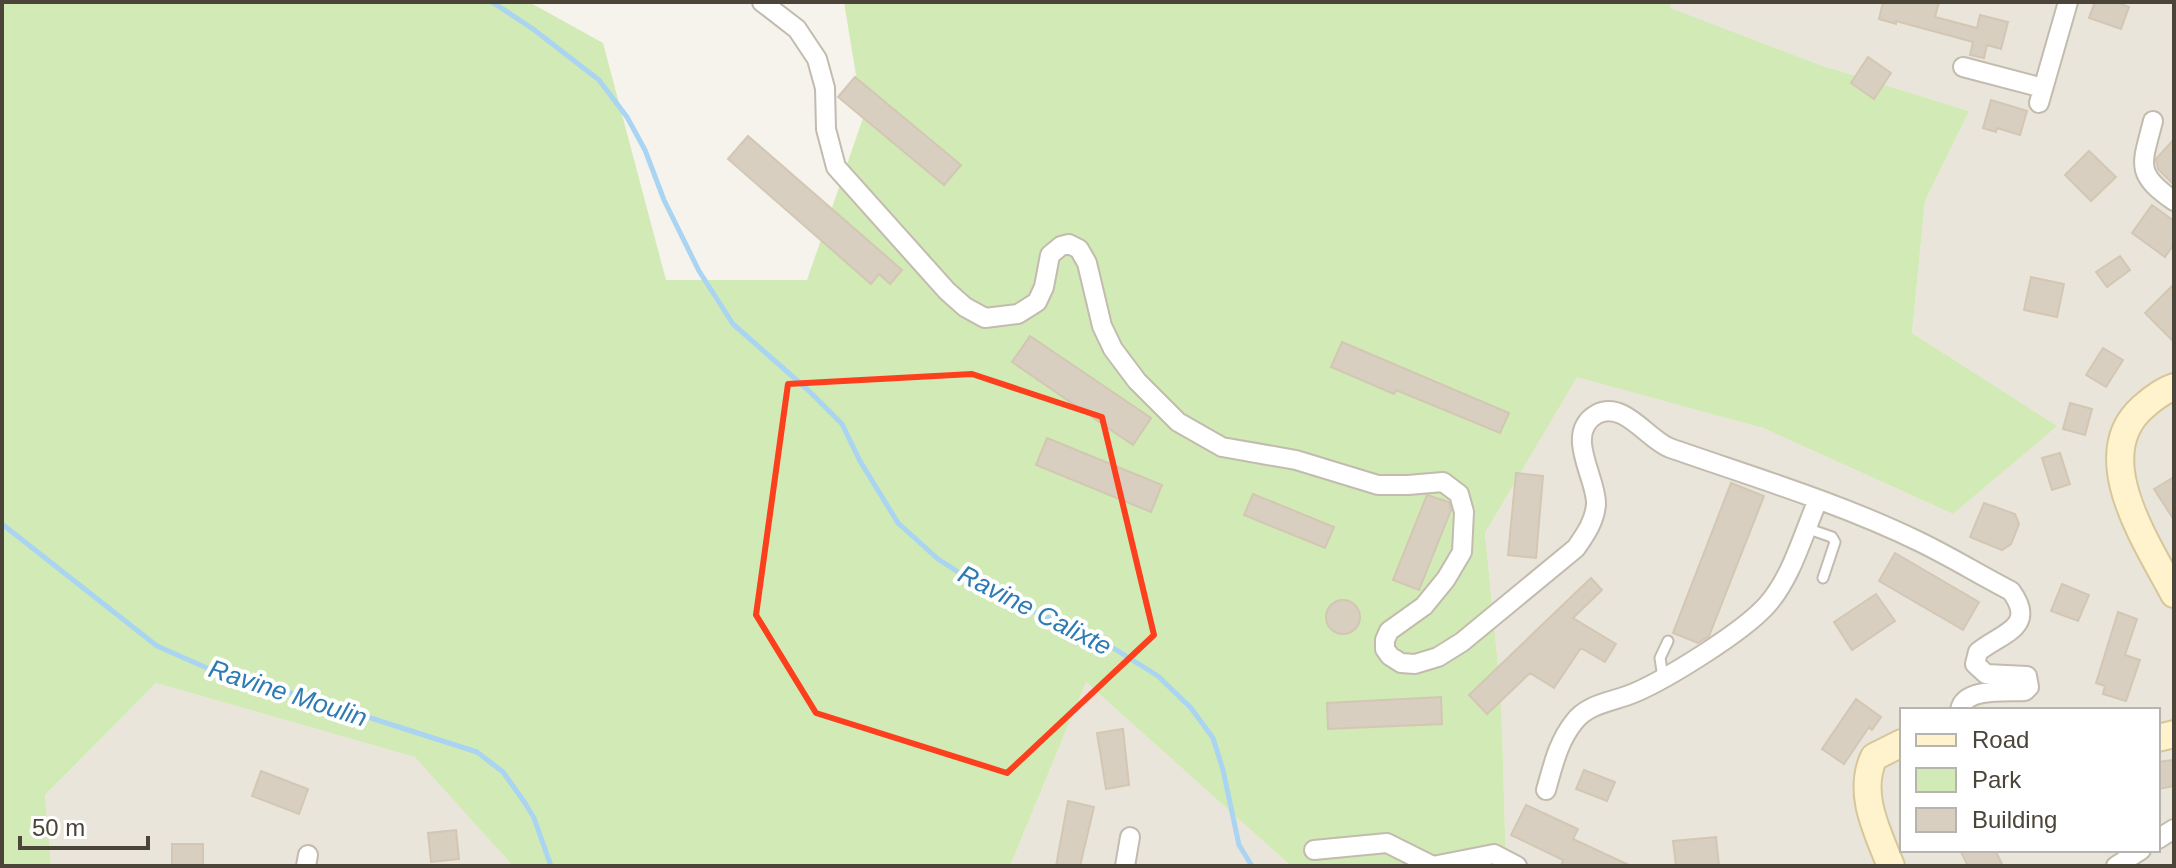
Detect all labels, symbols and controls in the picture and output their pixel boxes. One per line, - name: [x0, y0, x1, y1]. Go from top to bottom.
- water label: Ravine Calixte: [954, 559, 1116, 661]
- water label: Ravine Moulin: [205, 653, 371, 733]
- legend: [1900, 708, 2160, 852]
- text: Road: [1972, 726, 2029, 753]
- text: Park: [1972, 766, 2022, 793]
- scale bar: [20, 800, 148, 850]
- text: Building: [1972, 806, 2057, 833]
- text: 50 m: [32, 814, 85, 841]

